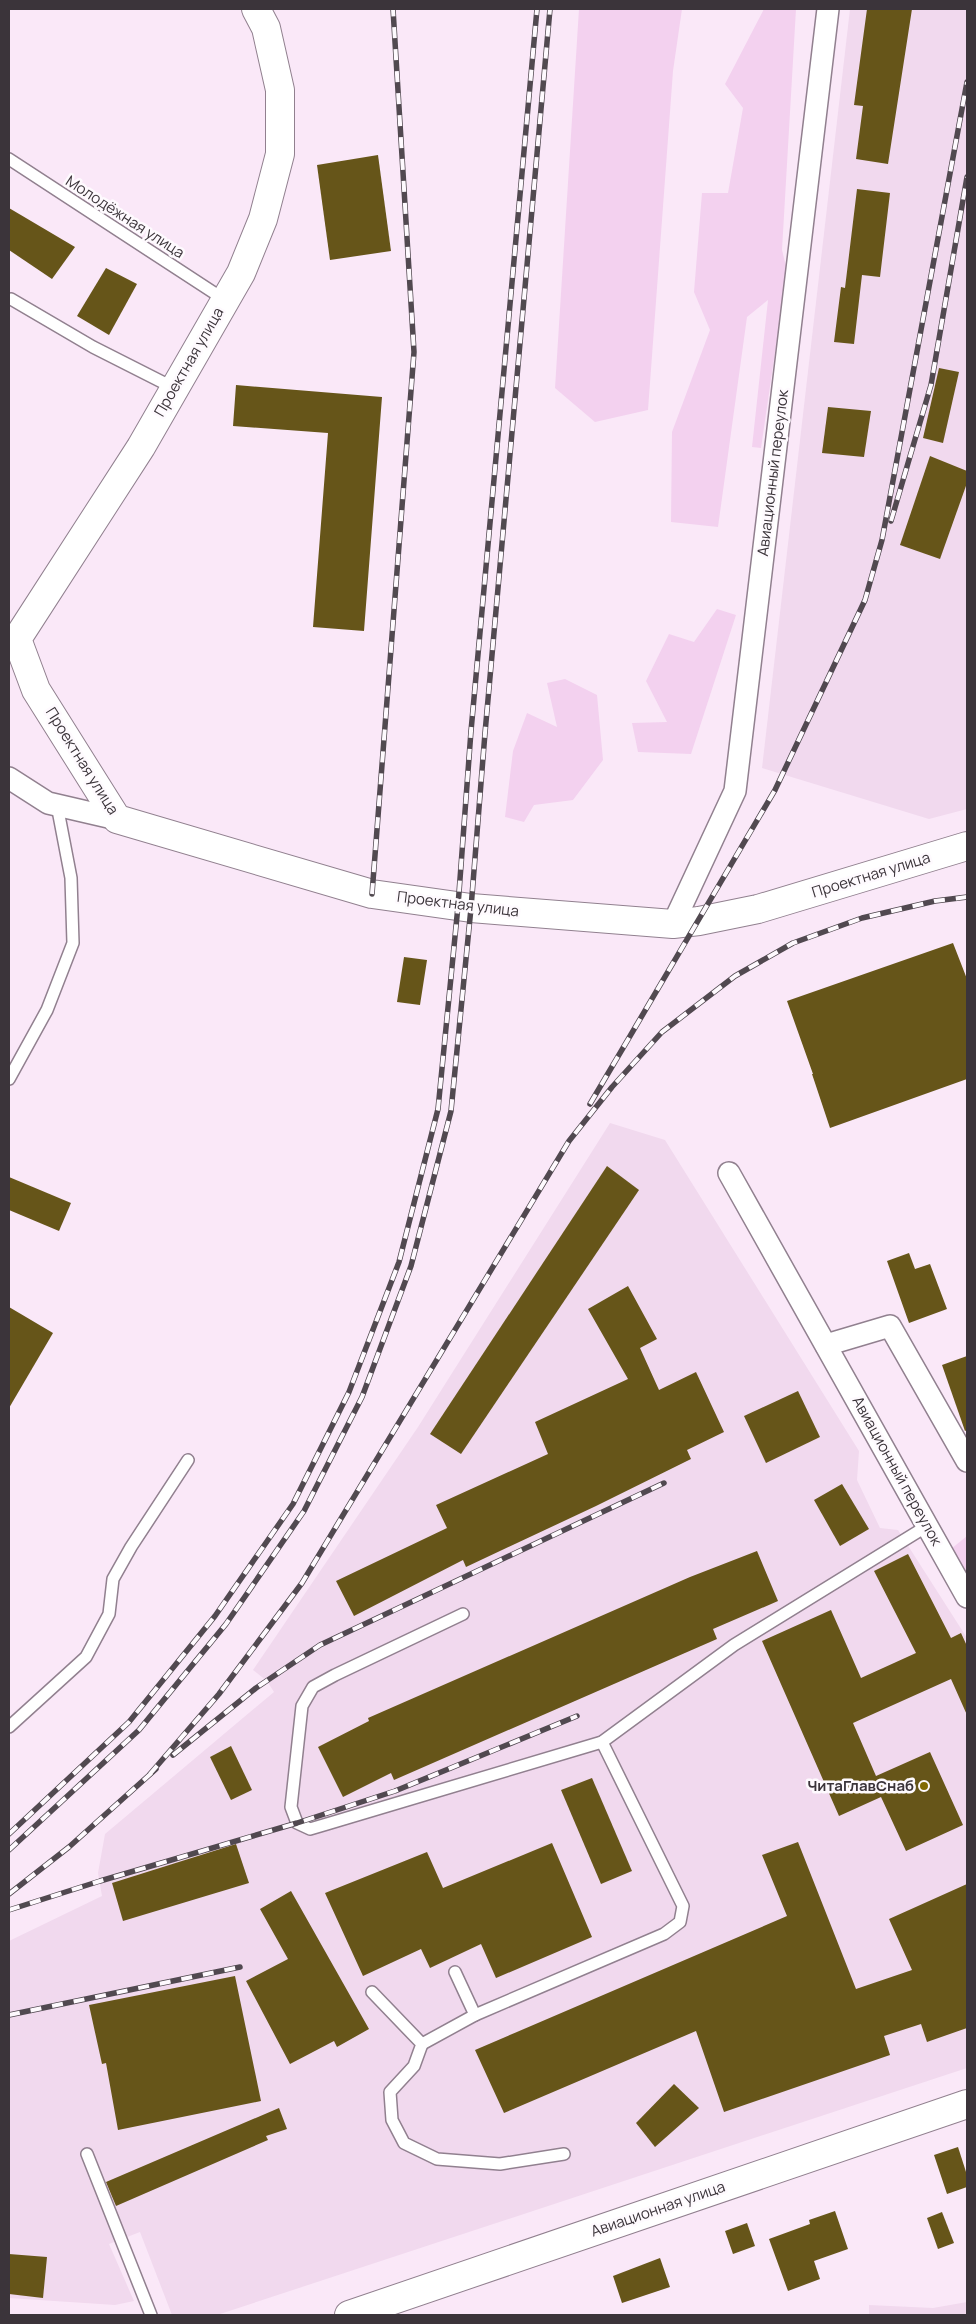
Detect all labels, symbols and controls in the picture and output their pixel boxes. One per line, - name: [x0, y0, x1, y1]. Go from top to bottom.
- street label: Молодёжная улица: [62, 170, 189, 263]
- street label: Проектная улица: [149, 303, 228, 420]
- street label: Авиационный переулок: [752, 388, 793, 557]
- street label: Проектная улица: [41, 703, 124, 818]
- street label: Проектная улица: [809, 847, 933, 903]
- street label: Проектная улица: [396, 886, 520, 921]
- street label: Авиационный переулок: [848, 1392, 948, 1550]
- place label: ЧитаГлавСнаб: [807, 1775, 914, 1796]
- marker: ЧитаГлавСнаб: [918, 1780, 930, 1792]
- street label: Авиационная улица: [588, 2176, 728, 2241]

